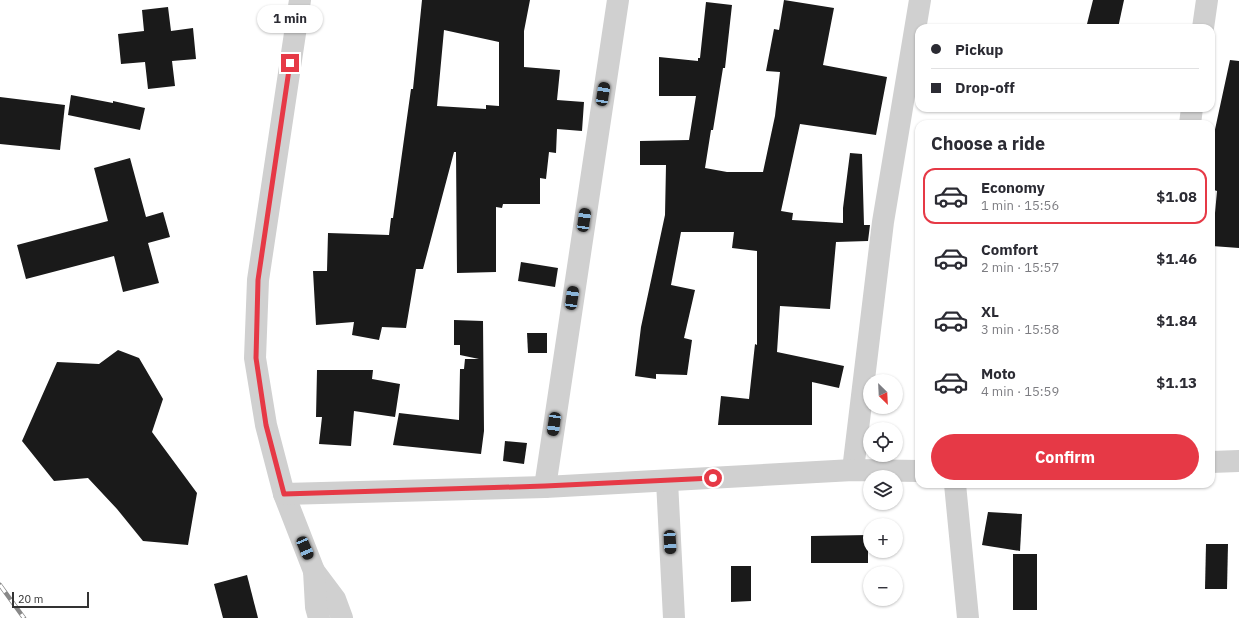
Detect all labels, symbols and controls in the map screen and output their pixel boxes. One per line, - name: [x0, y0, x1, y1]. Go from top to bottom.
- callout: 1 min: [257, 5, 323, 33]
- text: 1 min: [273, 10, 307, 27]
- text: Pickup: [955, 40, 1003, 59]
- route end: [281, 54, 299, 72]
- text: Drop-off: [955, 78, 1015, 97]
- car: [595, 81, 611, 107]
- text: Choose a ride: [931, 132, 1045, 155]
- icon: car: [933, 178, 969, 214]
- text: Economy: [981, 178, 1045, 197]
- text: $1.08: [1156, 187, 1197, 206]
- text: 1 min · 15:56: [981, 197, 1059, 214]
- car: [576, 207, 592, 233]
- icon: car: [933, 240, 969, 276]
- text: Comfort: [981, 240, 1038, 259]
- text: $1.46: [1156, 249, 1197, 268]
- text: 2 min · 15:57: [981, 259, 1059, 276]
- car: [564, 285, 580, 311]
- icon: car: [933, 302, 969, 338]
- text: XL: [981, 302, 999, 321]
- text: $1.84: [1156, 311, 1197, 330]
- text: 3 min · 15:58: [981, 321, 1059, 338]
- icon: car: [933, 364, 969, 400]
- text: Moto: [981, 364, 1016, 383]
- text: $1.13: [1156, 373, 1197, 392]
- north arrow: [863, 374, 903, 414]
- map controls: [863, 374, 903, 606]
- text: 4 min · 15:59: [981, 383, 1059, 400]
- car: [546, 411, 562, 437]
- button: locate: [863, 422, 903, 462]
- button: Confirm: [931, 434, 1199, 480]
- route start: [704, 469, 722, 487]
- button: layers: [863, 470, 903, 510]
- button: +: [863, 518, 903, 558]
- car: [663, 530, 677, 554]
- car: [295, 535, 315, 561]
- button: −: [863, 566, 903, 606]
- scale bar: [12, 590, 89, 609]
- text: 20 m: [18, 592, 43, 606]

